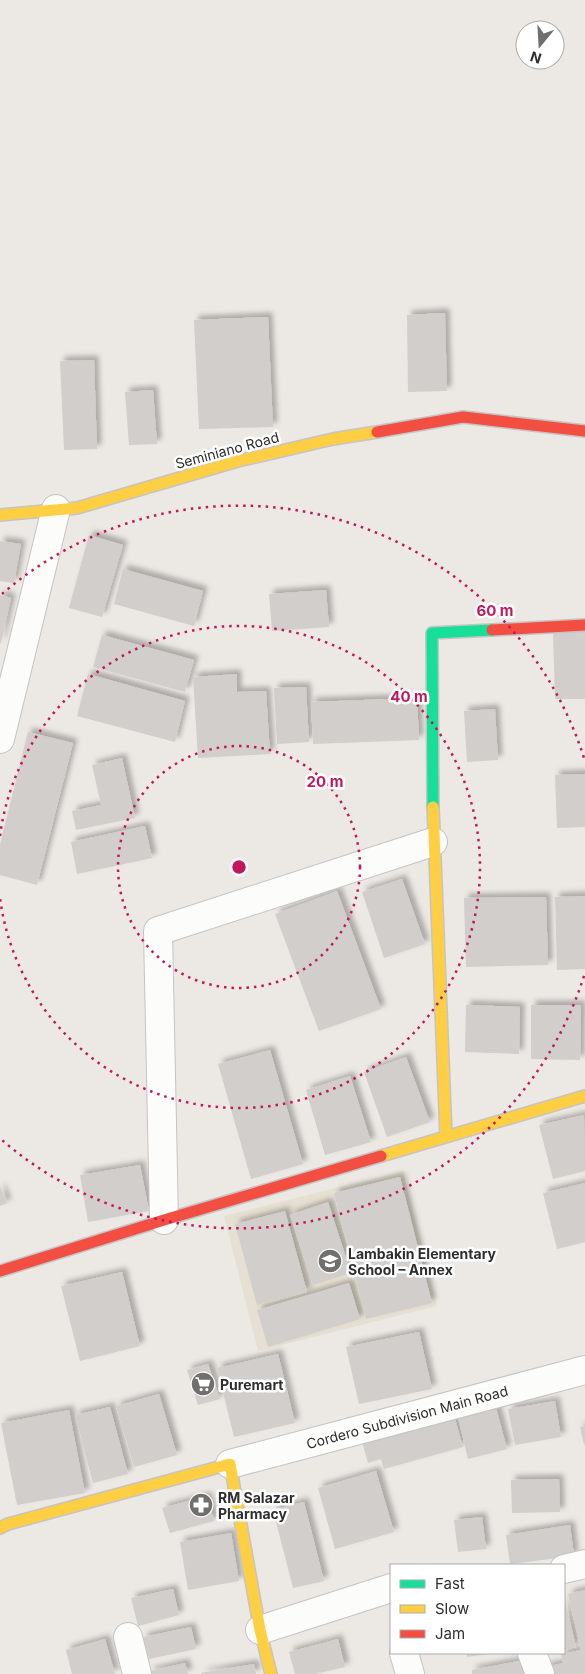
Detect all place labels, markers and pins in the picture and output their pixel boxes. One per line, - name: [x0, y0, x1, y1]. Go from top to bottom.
- centre of rings: [230, 858, 248, 876]
- place label: Lambakin Elementary School – Annex: [348, 1245, 497, 1278]
- school or university icon: Lambakin Elementary School – Annex: [317, 1248, 343, 1274]
- supermarket icon: Puremart: [190, 1371, 216, 1397]
- place label: Puremart: [220, 1376, 284, 1393]
- place label: RM Salazar Pharmacy: [218, 1489, 295, 1522]
- pharmacy icon: RM Salazar Pharmacy: [188, 1492, 214, 1518]

